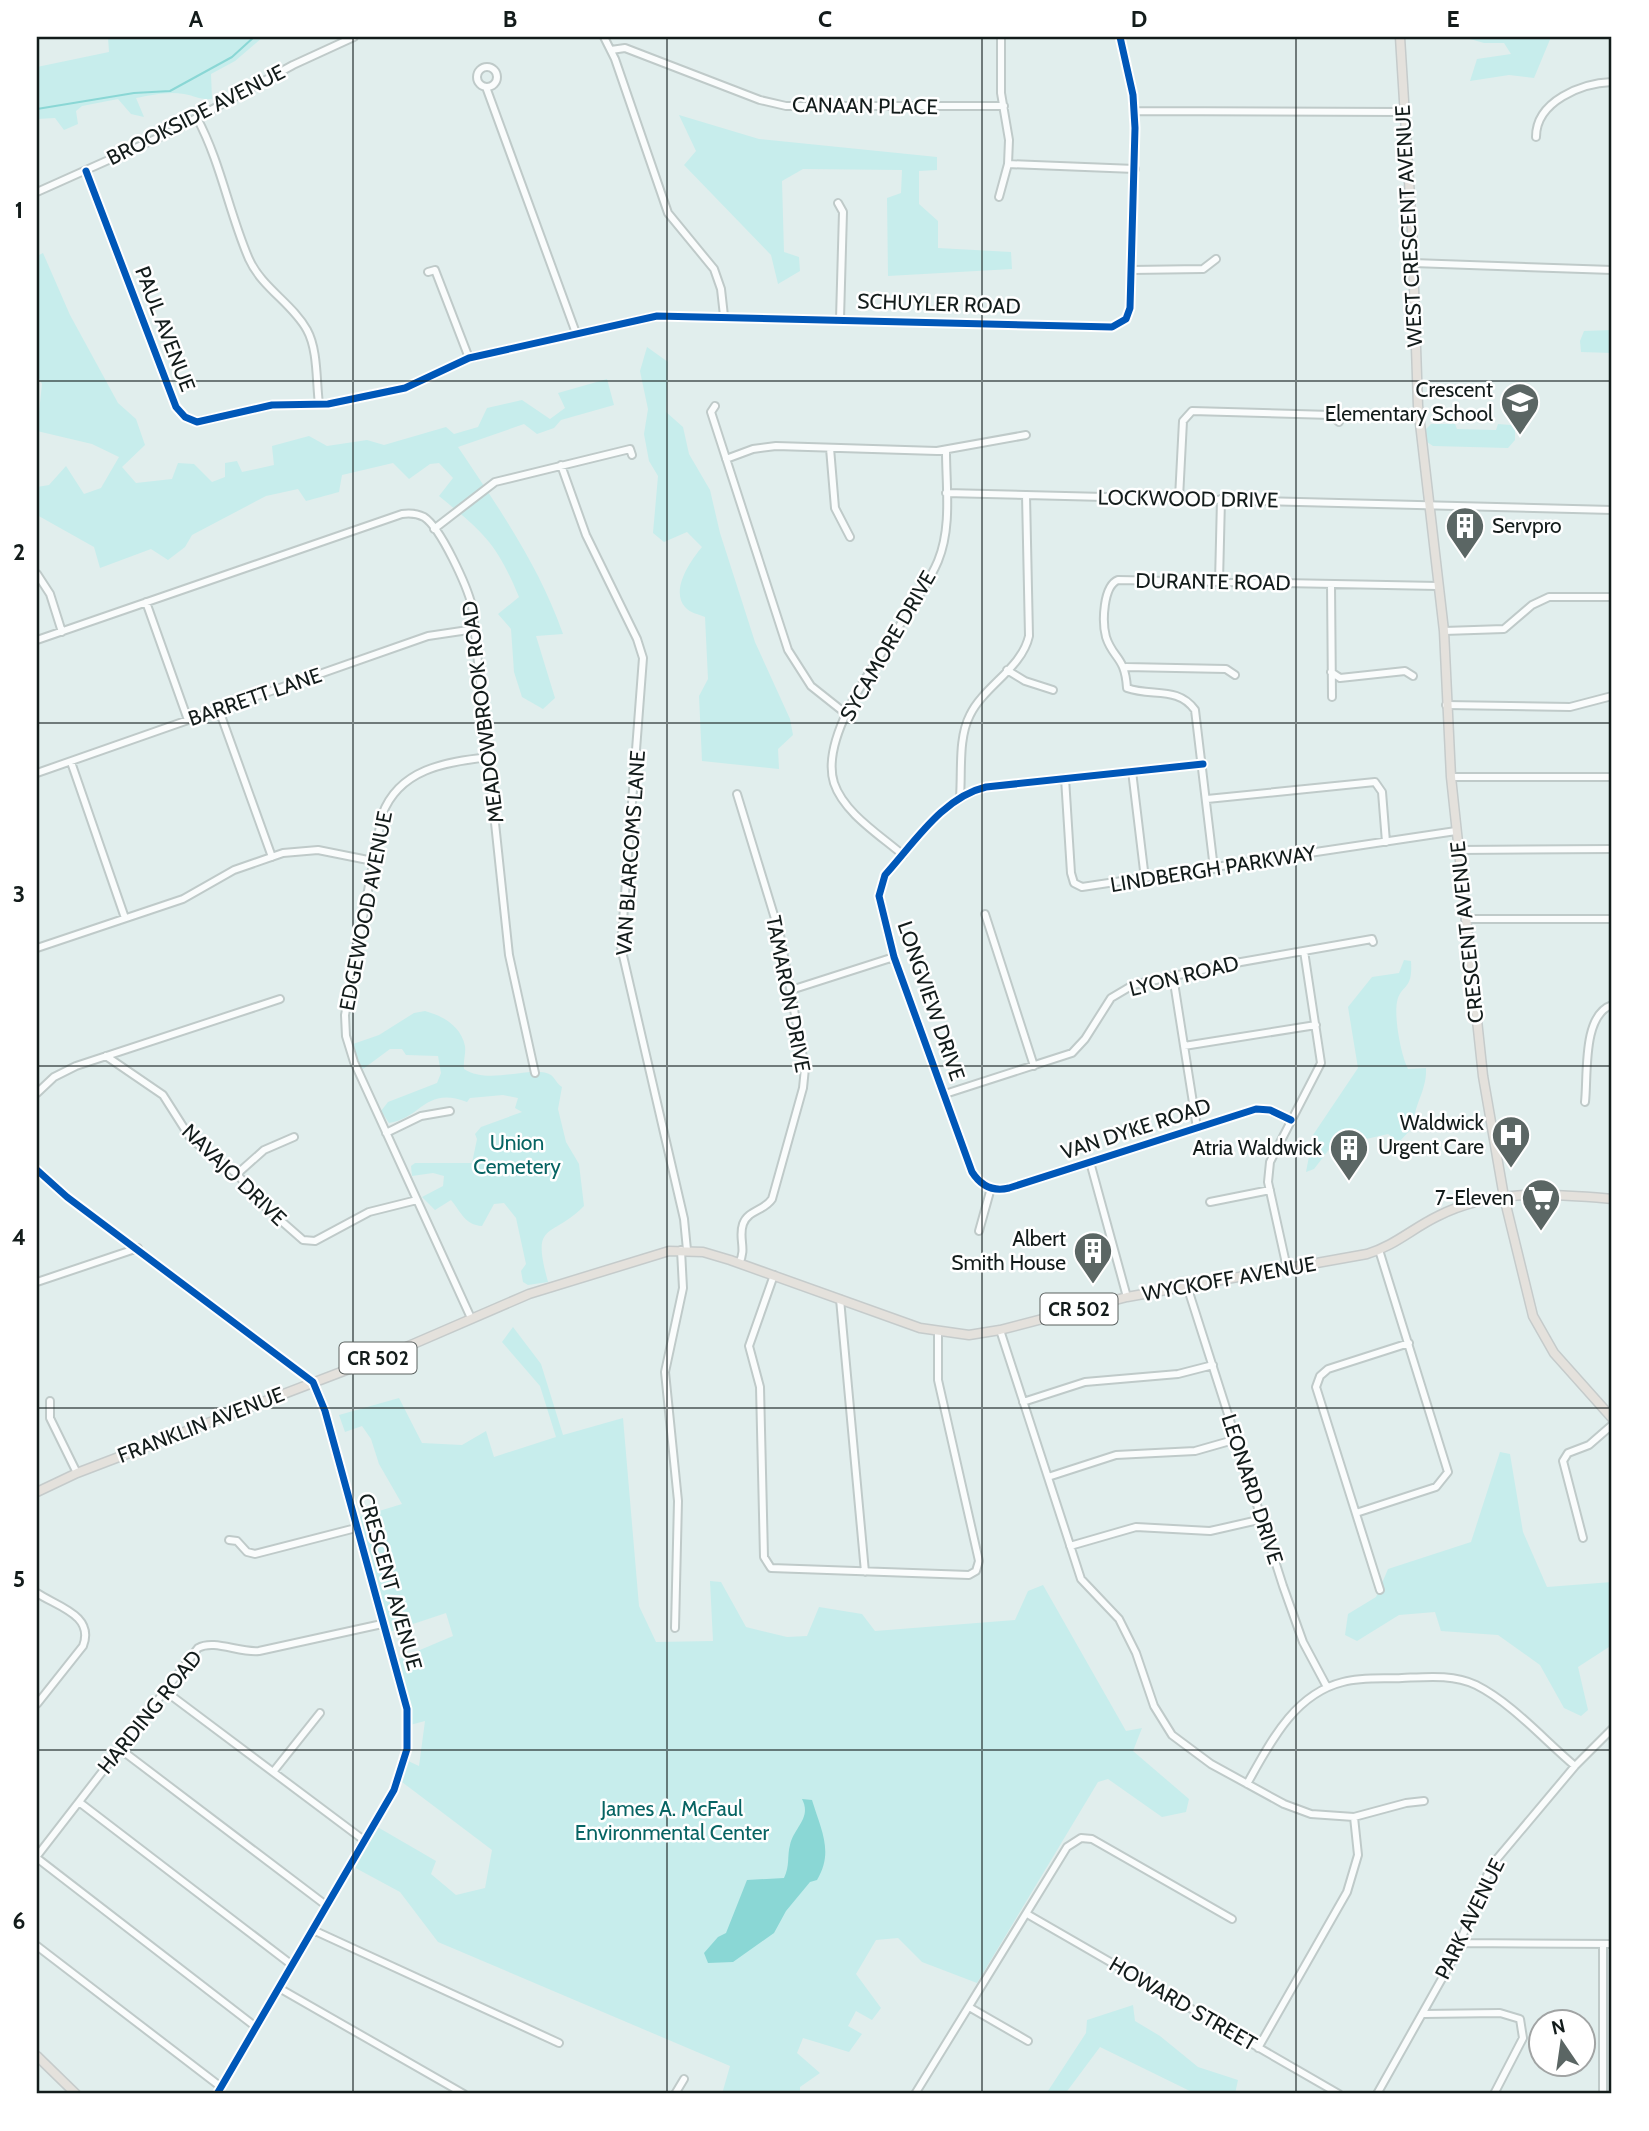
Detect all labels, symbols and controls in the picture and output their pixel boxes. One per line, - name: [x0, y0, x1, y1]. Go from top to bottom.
- text: A: [189, 5, 204, 33]
- text: B: [503, 5, 517, 33]
- text: C: [818, 5, 832, 33]
- text: D: [1131, 5, 1147, 33]
- text: E: [1446, 5, 1460, 33]
- street label: BROOKSIDE AVENUE: [103, 59, 289, 170]
- street label: CANAAN PLACE: [792, 92, 938, 119]
- street label: WEST CRESCENT AVENUE: [1390, 104, 1427, 348]
- text: 1: [15, 196, 23, 224]
- street label: PAUL AVENUE: [130, 263, 201, 395]
- street label: SCHUYLER ROAD: [857, 288, 1021, 319]
- place label: Crescent Elementary School: [1325, 377, 1493, 426]
- school or university icon: Crescent Elementary School: [1499, 381, 1541, 436]
- street label: LOCKWOOD DRIVE: [1097, 484, 1279, 513]
- building icon: Servpro: [1444, 505, 1486, 560]
- place label: Servpro: [1492, 513, 1562, 538]
- text: 2: [13, 538, 25, 566]
- street label: SYCAMORE DRIVE: [834, 566, 941, 725]
- street label: DURANTE ROAD: [1135, 568, 1291, 595]
- street label: MEADOWBROOK ROAD: [456, 600, 509, 825]
- street label: BARRETT LANE: [185, 662, 325, 731]
- street label: VAN BLARCOMS LANE: [611, 750, 650, 956]
- street label: EDGEWOOD AVENUE: [334, 809, 397, 1013]
- street label: LINDBERGH PARKWAY: [1108, 840, 1319, 897]
- street label: CRESCENT AVENUE: [1445, 840, 1488, 1024]
- text: 3: [13, 880, 25, 908]
- street label: TAMARON DRIVE: [761, 913, 816, 1074]
- street label: LONGVIEW DRIVE: [892, 918, 971, 1084]
- street label: LYON ROAD: [1126, 950, 1241, 1001]
- street label: VAN DYKE ROAD: [1058, 1093, 1214, 1164]
- place label: Waldwick Urgent Care: [1378, 1110, 1485, 1159]
- hospital icon: Waldwick Urgent Care: [1490, 1114, 1532, 1169]
- street label: NAVAJO DRIVE: [177, 1119, 292, 1231]
- building icon: Atria Waldwick: [1328, 1127, 1370, 1182]
- park label: Union Cemetery: [473, 1130, 561, 1179]
- place label: Atria Waldwick: [1192, 1135, 1323, 1160]
- supermarket icon: 7-Eleven: [1520, 1177, 1562, 1232]
- place label: 7-Eleven: [1435, 1185, 1514, 1210]
- text: 4: [12, 1223, 26, 1251]
- place label: Albert Smith House: [951, 1226, 1066, 1275]
- building icon: Albert Smith House: [1072, 1230, 1114, 1285]
- street label: WYCKOFF AVENUE: [1140, 1251, 1318, 1306]
- road number: CR 502: [1040, 1294, 1118, 1324]
- road number: CR 502: [340, 1342, 416, 1374]
- street label: FRANKLIN AVENUE: [114, 1381, 288, 1468]
- street label: LEONARD DRIVE: [1216, 1411, 1288, 1567]
- street label: CRESCENT AVENUE: [353, 1491, 428, 1673]
- text: 5: [13, 1565, 25, 1593]
- street label: HARDING ROAD: [92, 1645, 207, 1778]
- park label: James A. McFaul Environmental Center: [575, 1796, 769, 1845]
- street label: PARK AVENUE: [1430, 1854, 1510, 1983]
- text: 6: [13, 1907, 25, 1935]
- street label: HOWARD STREET: [1105, 1951, 1261, 2056]
- north arrow: [1526, 2008, 1596, 2078]
- text: N: [1549, 2014, 1567, 2040]

